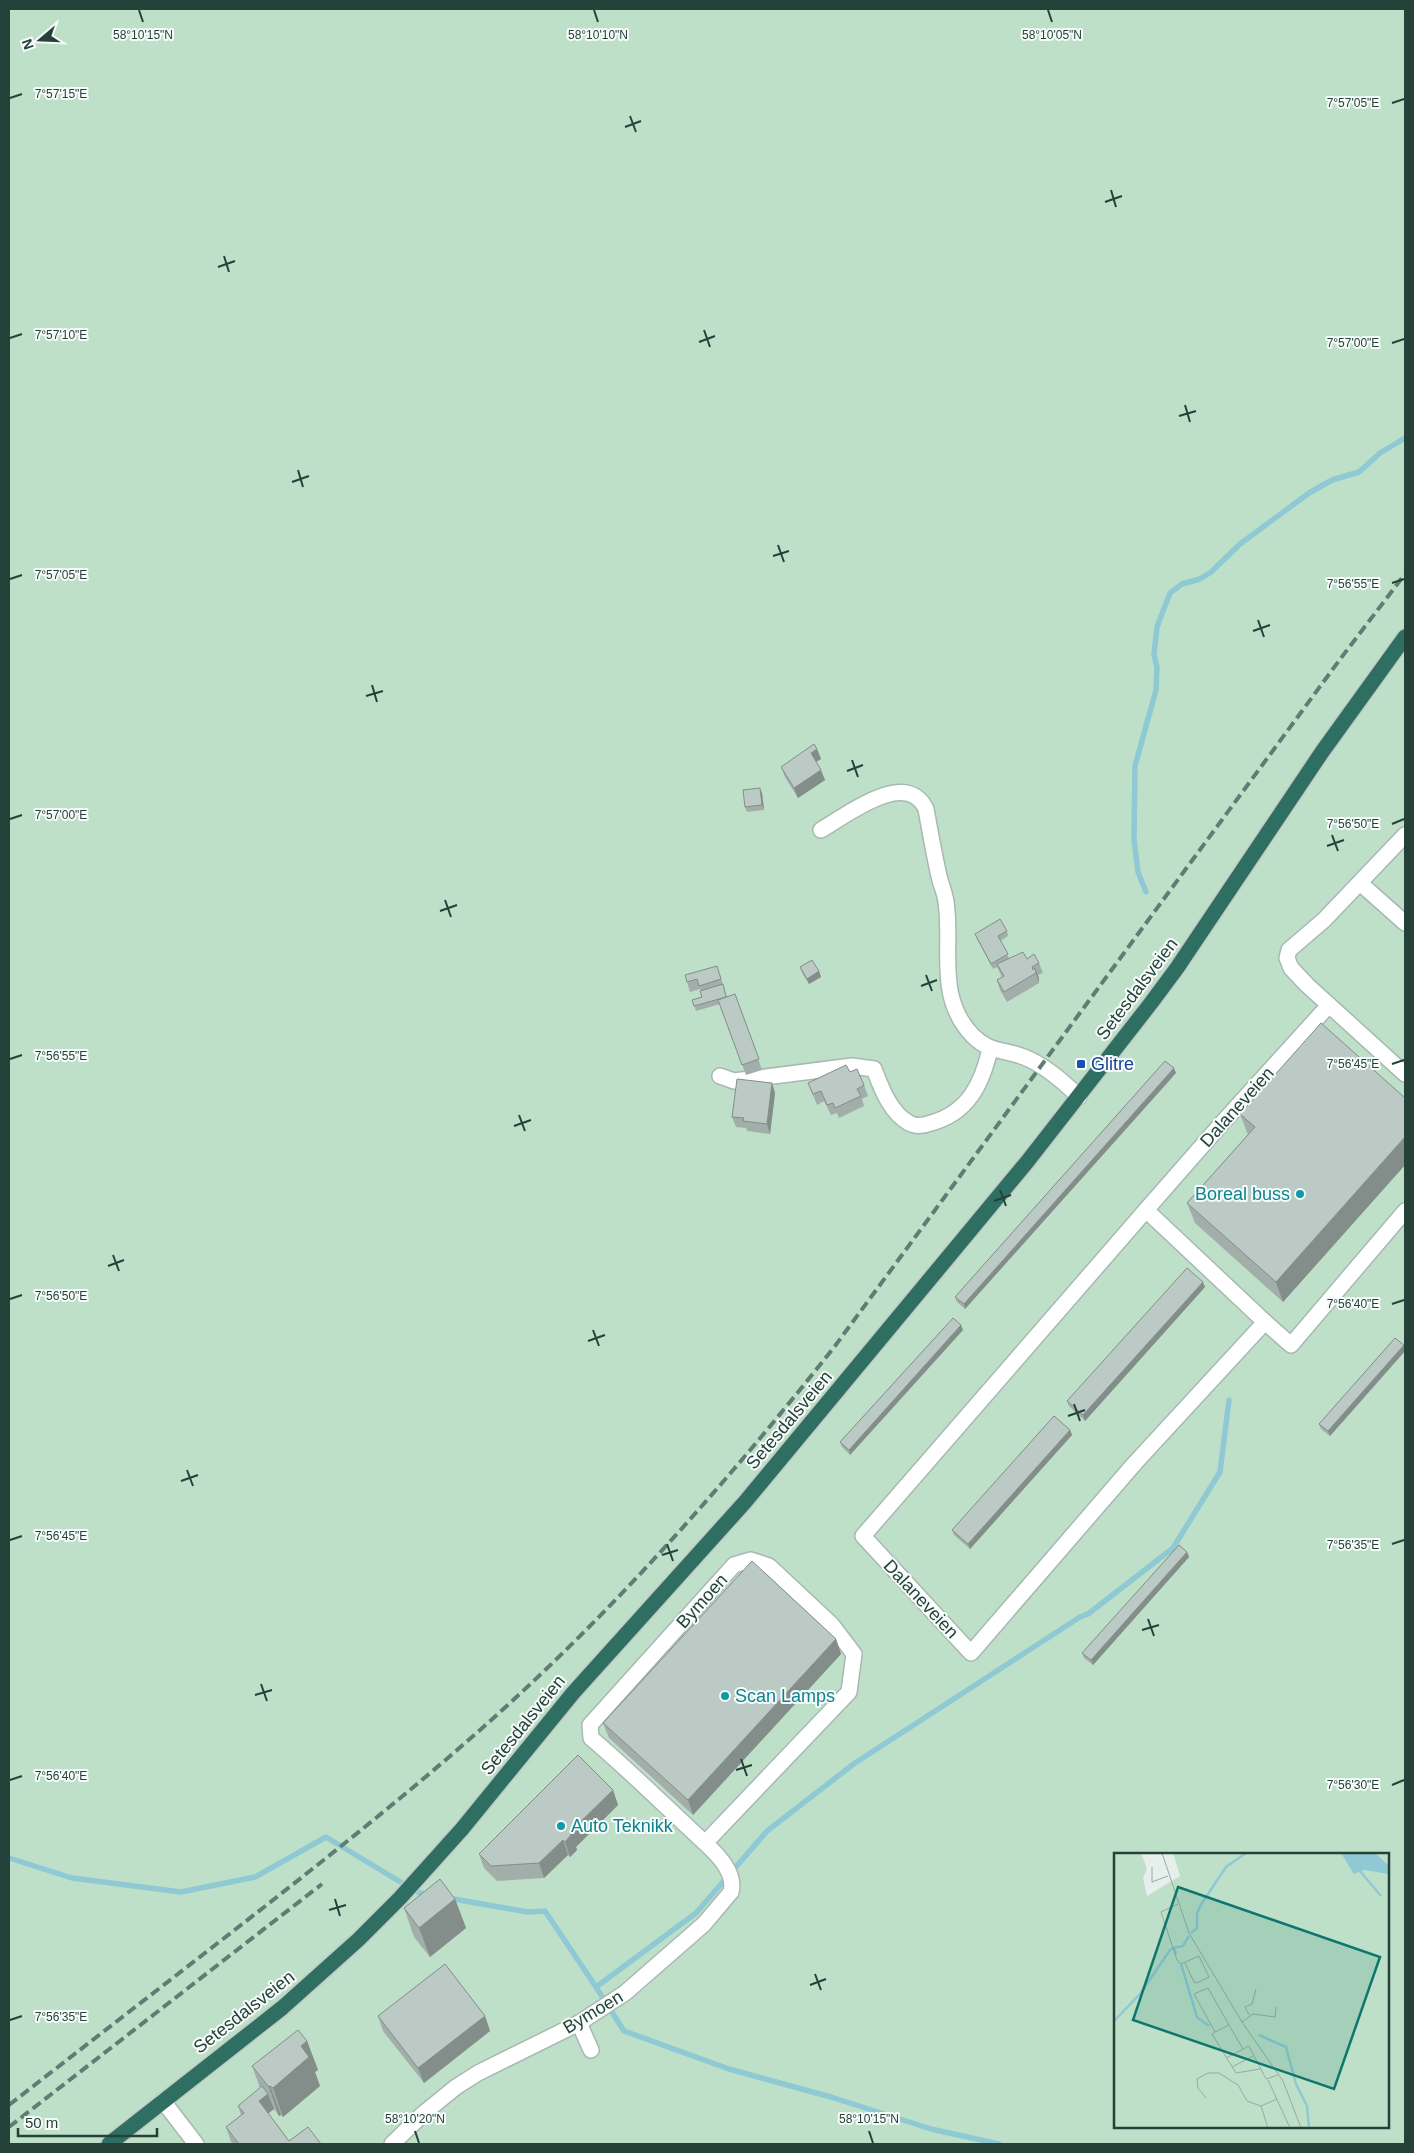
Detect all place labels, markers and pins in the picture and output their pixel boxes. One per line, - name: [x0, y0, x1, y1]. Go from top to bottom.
- place label: Glitre: [1091, 1054, 1134, 1074]
- marker: Glitre: [1075, 1058, 1087, 1070]
- place label: Boreal buss: [1195, 1184, 1290, 1204]
- marker: Boreal buss: [1294, 1188, 1306, 1200]
- place label: Scan Lamps: [735, 1686, 835, 1706]
- marker: Scan Lamps: [719, 1690, 731, 1702]
- place label: Auto Teknikk: [571, 1816, 674, 1836]
- marker: Auto Teknikk: [555, 1820, 567, 1832]

